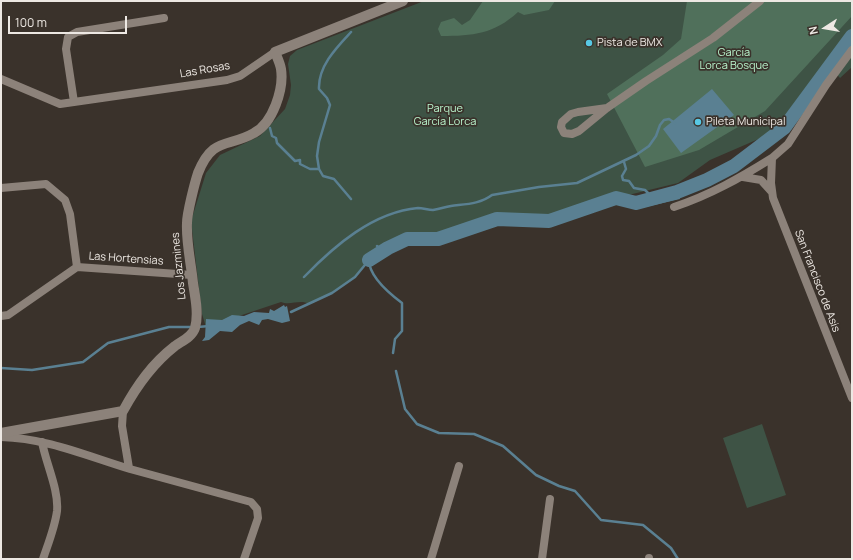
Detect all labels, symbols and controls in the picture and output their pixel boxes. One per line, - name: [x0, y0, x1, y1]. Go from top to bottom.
- scale bar: [10, 8, 129, 34]
- north arrow: [805, 8, 845, 48]
- text: 100 m: [15, 14, 47, 31]
- text: N: [805, 25, 821, 36]
- place label: Pista de BMX: [597, 36, 663, 50]
- marker: Pista de BMX: [584, 38, 594, 48]
- park label: García Lorca Bosque: [700, 46, 768, 72]
- street label: Las Rosas: [179, 59, 231, 81]
- park label: Parque García Lorca: [414, 102, 476, 128]
- place label: Pileta Municipal: [706, 115, 785, 129]
- marker: Pileta Municipal: [693, 117, 703, 127]
- street label: San Francisco de Asis: [791, 228, 843, 334]
- street label: Los Jazmines: [169, 232, 189, 300]
- street label: Las Hortensias: [88, 250, 164, 268]

